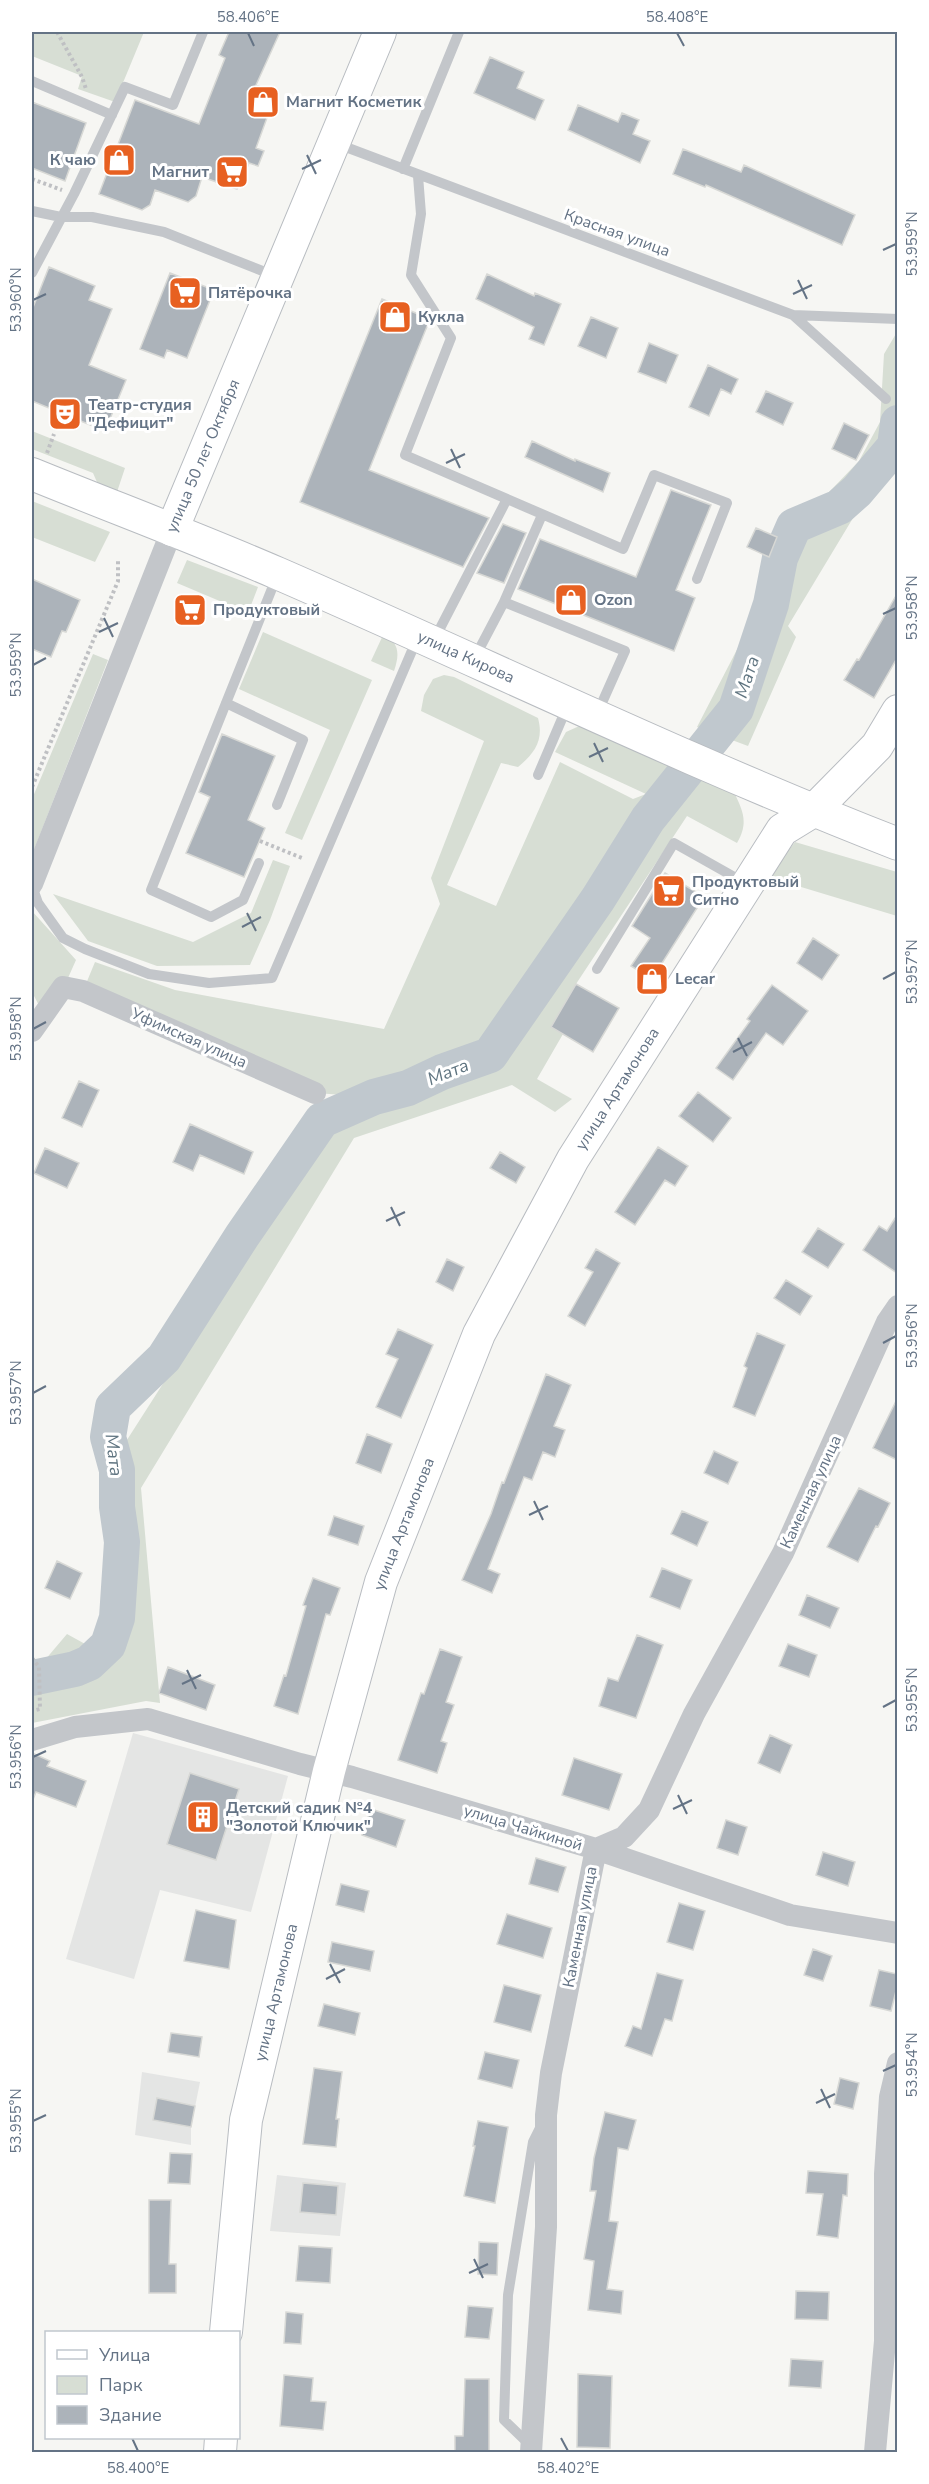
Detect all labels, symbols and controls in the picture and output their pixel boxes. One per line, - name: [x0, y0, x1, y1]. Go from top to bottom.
- text: 58.406°E: [217, 7, 279, 27]
- text: 58.408°E: [646, 7, 708, 27]
- shop icon: Магнит Косметик: [245, 84, 281, 120]
- place label: Магнит Косметик: [286, 91, 422, 113]
- shop icon: К чаю: [101, 142, 137, 178]
- place label: К чаю: [50, 149, 96, 171]
- supermarket icon: Магнит: [214, 154, 250, 190]
- place label: Магнит: [152, 161, 209, 183]
- street label: Красная улица: [561, 204, 673, 262]
- text: 53.959°N: [902, 211, 922, 277]
- text: 53.960°N: [6, 267, 26, 333]
- supermarket icon: Пятёрочка: [167, 275, 203, 311]
- place label: Пятёрочка: [208, 282, 292, 304]
- shop icon: Кукла: [377, 299, 413, 335]
- place label: Кукла: [418, 306, 464, 328]
- street label: улица 50 лет Октября: [161, 376, 245, 536]
- place label: Театр-студия "Дефицит": [88, 394, 192, 434]
- theatre icon: Театр-студия "Дефицит": [47, 396, 83, 432]
- text: 53.958°N: [902, 575, 922, 641]
- shop icon: Ozon: [553, 582, 589, 618]
- place label: Ozon: [594, 589, 633, 611]
- supermarket icon: Продуктовый: [172, 592, 208, 628]
- place label: Продуктовый: [213, 599, 320, 621]
- street label: улица Кирова: [414, 626, 518, 689]
- text: 53.959°N: [6, 632, 26, 698]
- water label: Мата: [729, 653, 765, 701]
- place label: Продуктовый Ситно: [692, 871, 799, 911]
- supermarket icon: Продуктовый Ситно: [651, 873, 687, 909]
- text: 53.957°N: [902, 939, 922, 1005]
- shop icon: Lecar: [634, 961, 670, 997]
- place label: Lecar: [675, 968, 716, 990]
- text: 53.958°N: [6, 996, 26, 1062]
- street label: Уфимская улица: [127, 1002, 251, 1073]
- street label: улица Артамонова: [570, 1023, 665, 1154]
- water label: Мата: [424, 1053, 472, 1091]
- text: 53.956°N: [902, 1303, 922, 1369]
- text: 53.957°N: [6, 1360, 26, 1426]
- water label: Мата: [99, 1432, 129, 1478]
- street label: Каменная улица: [775, 1432, 847, 1552]
- street label: улица Артамонова: [368, 1454, 440, 1593]
- text: 53.955°N: [902, 1667, 922, 1733]
- text: 53.956°N: [6, 1724, 26, 1790]
- place label: Детский садик №4 "Золотой Ключик": [226, 1797, 373, 1837]
- building icon: Детский садик №4 "Золотой Ключик": [185, 1799, 221, 1835]
- street label: улица Чайкиной: [461, 1799, 585, 1857]
- street label: Каменная улица: [557, 1865, 603, 1989]
- street label: улица Артамонова: [249, 1921, 303, 2064]
- text: 53.954°N: [902, 2032, 922, 2098]
- text: 53.955°N: [6, 2088, 26, 2154]
- legend: [45, 2331, 240, 2439]
- text: Улица: [98, 2343, 150, 2367]
- text: Парк: [99, 2373, 143, 2397]
- text: Здание: [99, 2403, 162, 2427]
- text: 58.400°E: [107, 2458, 169, 2478]
- text: 58.402°E: [537, 2458, 599, 2478]

